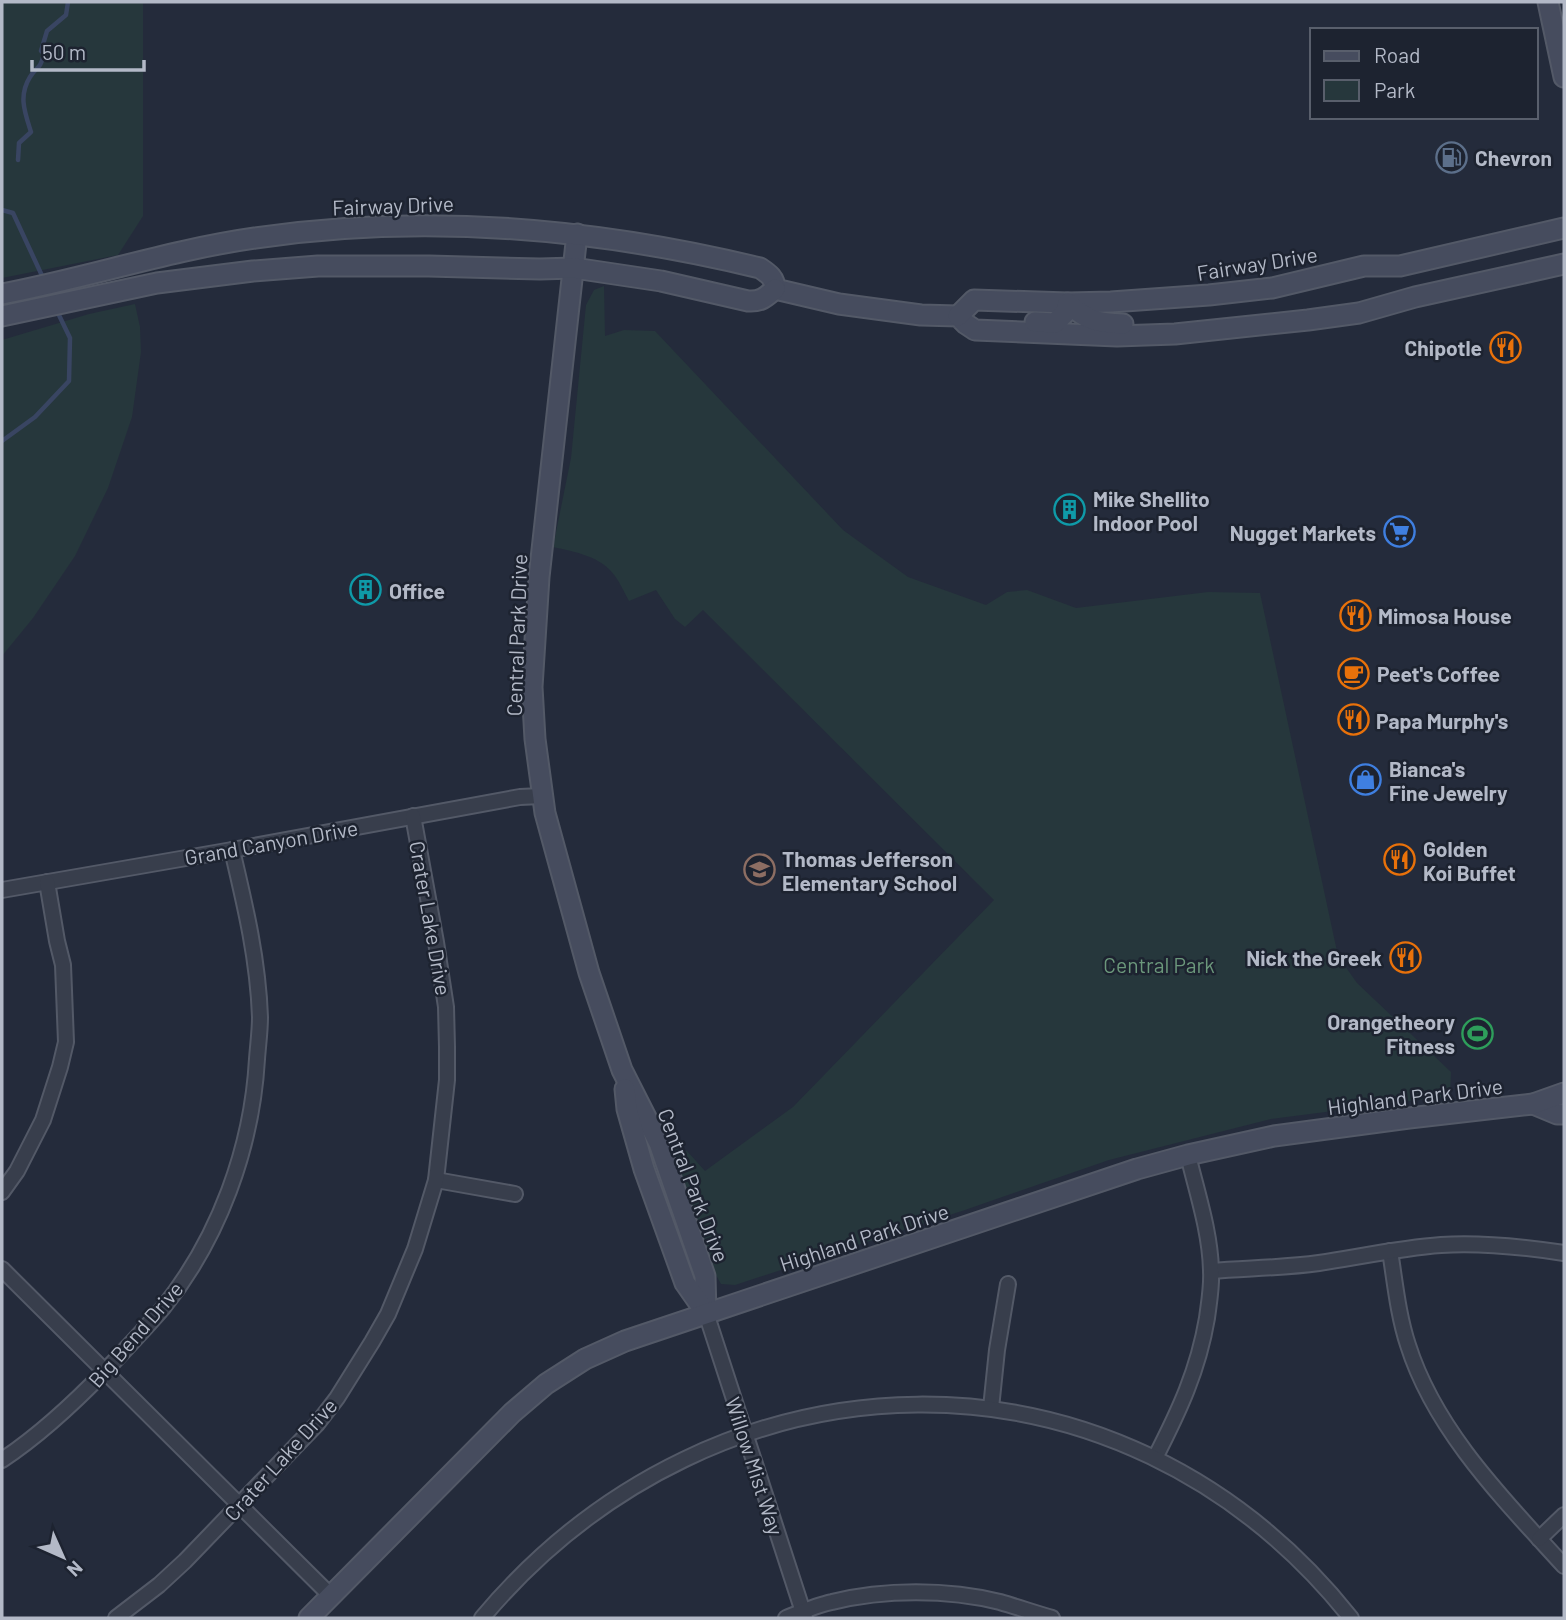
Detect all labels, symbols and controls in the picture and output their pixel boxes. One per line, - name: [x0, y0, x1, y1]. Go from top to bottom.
- scale bar: [32, 28, 144, 72]
- legend: [1310, 28, 1538, 119]
- text: 50 m: [42, 39, 86, 64]
- text: Road: [1374, 42, 1420, 67]
- text: Park: [1374, 77, 1415, 102]
- fuel station icon: Chevron: [1435, 140, 1469, 174]
- place label: Chevron: [1475, 145, 1552, 170]
- street label: Fairway Drive: [332, 190, 454, 220]
- street label: Fairway Drive: [1195, 241, 1319, 285]
- restaurant icon: Chipotle: [1488, 330, 1522, 364]
- place label: Chipotle: [1405, 335, 1482, 360]
- place label: Mike Shellito Indoor Pool: [1093, 486, 1210, 535]
- building icon: Mike Shellito Indoor Pool: [1053, 493, 1087, 527]
- supermarket icon: Nugget Markets: [1382, 515, 1416, 549]
- place label: Nugget Markets: [1230, 520, 1376, 545]
- street label: Central Park Drive: [501, 553, 531, 717]
- building icon: Office: [349, 573, 383, 607]
- place label: Office: [389, 578, 445, 603]
- restaurant icon: Mimosa House: [1338, 598, 1372, 632]
- place label: Mimosa House: [1378, 603, 1512, 628]
- cafe icon: Peet's Coffee: [1337, 656, 1371, 690]
- place label: Peet's Coffee: [1377, 661, 1500, 686]
- restaurant icon: Papa Murphy's: [1336, 703, 1370, 737]
- place label: Papa Murphy's: [1376, 708, 1508, 733]
- place label: Bianca's Fine Jewelry: [1389, 756, 1508, 805]
- shop icon: Bianca's Fine Jewelry: [1349, 763, 1383, 797]
- street label: Grand Canyon Drive: [182, 814, 360, 870]
- place label: Golden Koi Buffet: [1423, 836, 1516, 885]
- street label: Crater Lake Drive: [405, 839, 457, 997]
- restaurant icon: Golden Koi Buffet: [1383, 843, 1417, 877]
- place label: Thomas Jefferson Elementary School: [782, 846, 957, 895]
- school or university icon: Thomas Jefferson Elementary School: [742, 853, 776, 887]
- restaurant icon: Nick the Greek: [1388, 940, 1422, 974]
- place label: Nick the Greek: [1246, 945, 1382, 970]
- park label: Central Park: [1103, 952, 1215, 977]
- place label: Orangetheory Fitness: [1327, 1009, 1455, 1058]
- sports icon: Orangetheory Fitness: [1461, 1016, 1495, 1050]
- street label: Highland Park Drive: [1326, 1073, 1504, 1119]
- street label: Central Park Drive: [653, 1105, 735, 1265]
- street label: Highland Park Drive: [776, 1198, 952, 1276]
- street label: Big Bend Drive: [82, 1276, 188, 1392]
- street label: Crater Lake Drive: [218, 1393, 342, 1525]
- street label: Willow Mist Way: [721, 1394, 789, 1539]
- north arrow: [28, 1522, 98, 1592]
- text: N: [63, 1557, 88, 1582]

